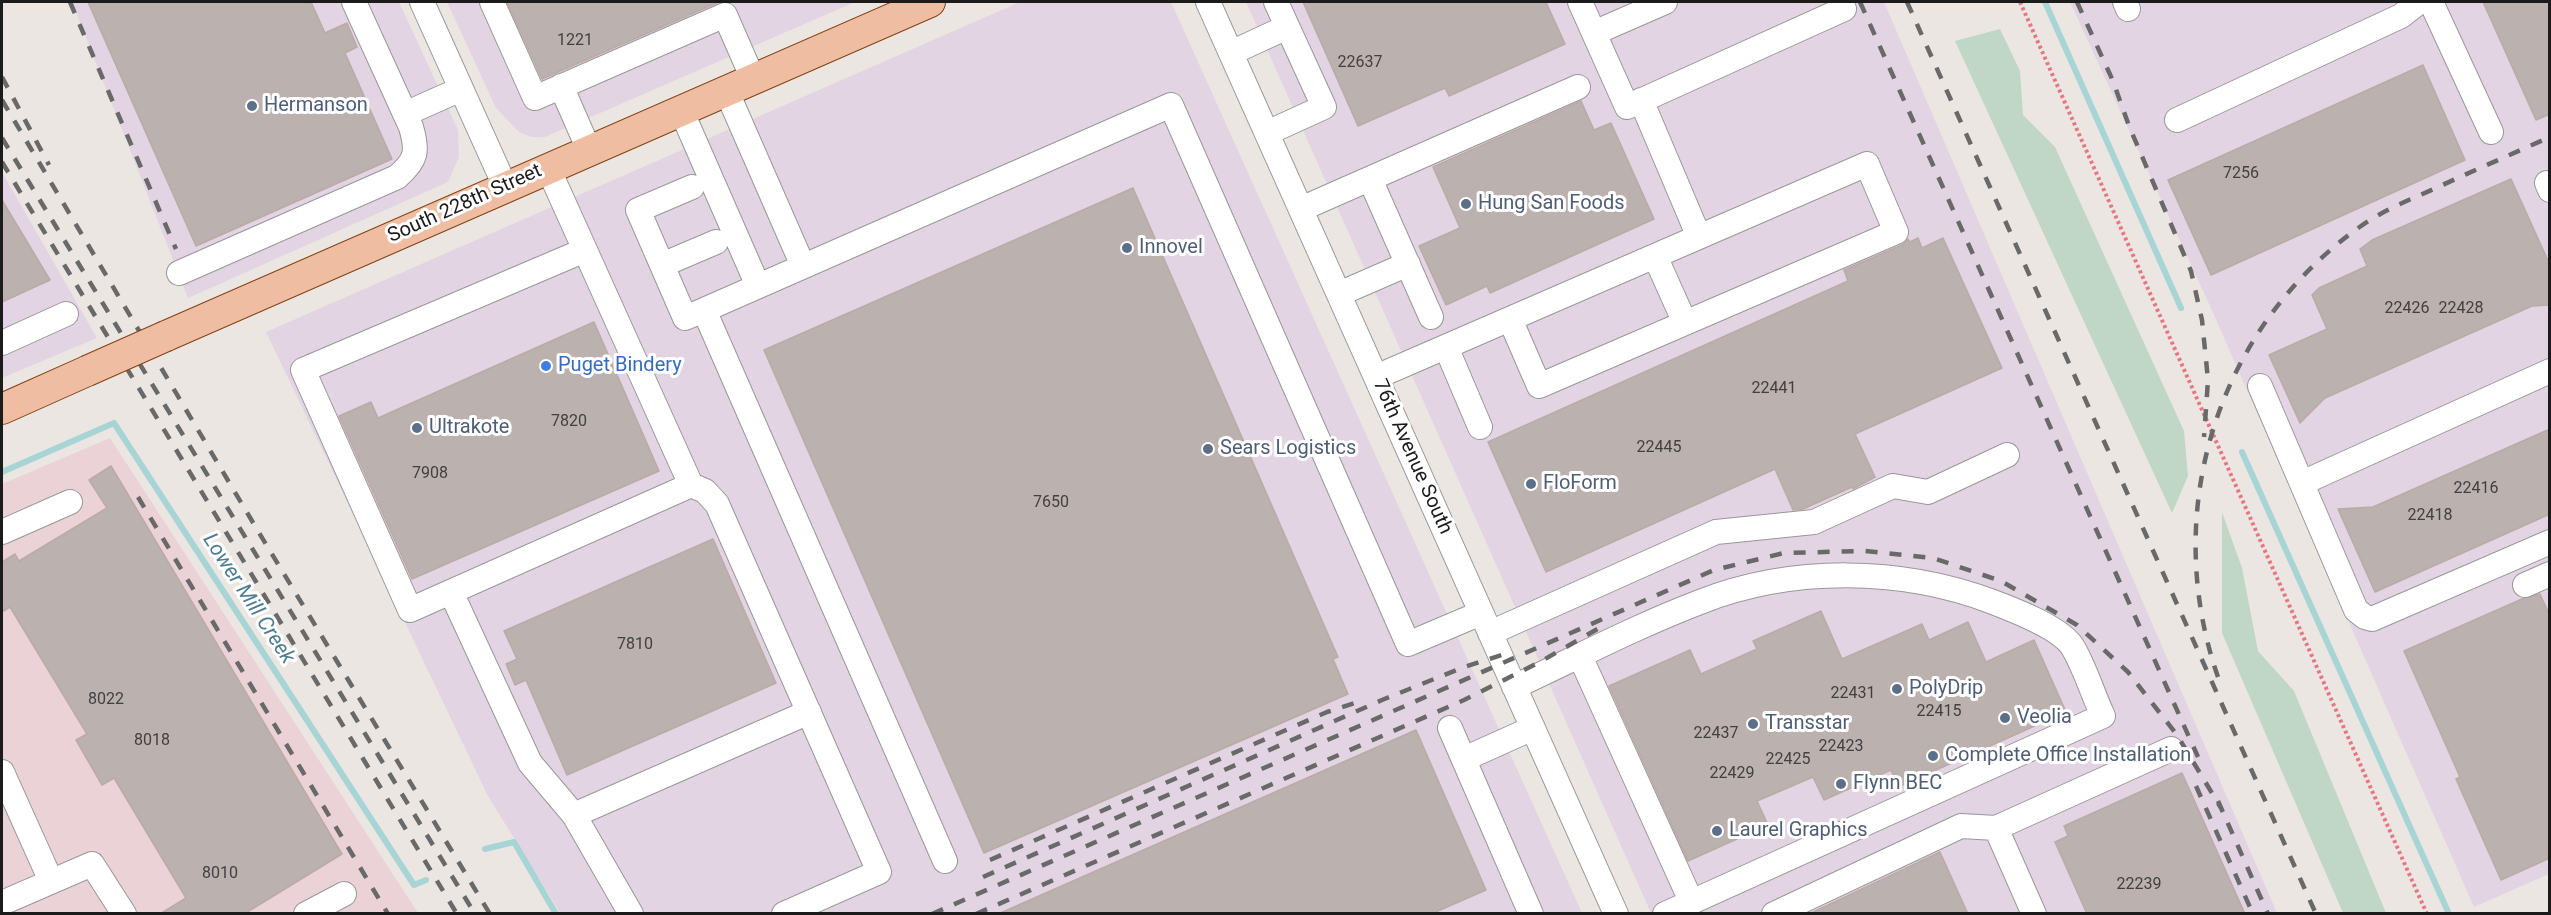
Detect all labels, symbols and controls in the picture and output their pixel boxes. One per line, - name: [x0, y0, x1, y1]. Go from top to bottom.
- house number: 1221: [557, 31, 593, 51]
- house number: 22637: [1338, 53, 1382, 73]
- place label: Hermanson: [264, 94, 368, 118]
- marker: Hermanson: [245, 99, 259, 113]
- street label: South 228th Street: [384, 159, 546, 249]
- house number: 7256: [2223, 164, 2259, 184]
- place label: Hung San Foods: [1478, 192, 1625, 216]
- marker: Hung San Foods: [1459, 197, 1473, 211]
- place label: Innovel: [1139, 236, 1203, 260]
- marker: Innovel: [1120, 241, 1134, 255]
- house number: 22426: [2385, 299, 2429, 319]
- house number: 22428: [2439, 299, 2483, 319]
- place label: Puget Bindery: [558, 354, 682, 378]
- marker: Puget Bindery: [539, 359, 553, 373]
- street label: 76th Avenue South: [1367, 376, 1457, 538]
- house number: 22441: [1752, 379, 1796, 399]
- house number: 7820: [551, 412, 587, 432]
- place label: Ultrakote: [429, 416, 509, 440]
- marker: Ultrakote: [410, 421, 424, 435]
- place label: Sears Logistics: [1220, 437, 1356, 461]
- house number: 22445: [1637, 438, 1681, 458]
- marker: Sears Logistics: [1201, 442, 1215, 456]
- house number: 7908: [412, 464, 448, 484]
- place label: FloForm: [1543, 472, 1617, 496]
- marker: FloForm: [1524, 477, 1538, 491]
- house number: 22416: [2454, 479, 2498, 499]
- house number: 7650: [1033, 493, 1069, 513]
- house number: 22418: [2408, 506, 2452, 526]
- water label: Lower Mill Creek: [196, 529, 300, 669]
- house number: 7810: [617, 635, 653, 655]
- place label: PolyDrip: [1909, 677, 1983, 701]
- marker: PolyDrip: [1890, 682, 1904, 696]
- house number: 22431: [1831, 684, 1875, 704]
- house number: 8022: [88, 690, 124, 710]
- house number: 22415: [1917, 702, 1961, 722]
- place label: Veolia: [2017, 706, 2072, 730]
- marker: Veolia: [1998, 711, 2012, 725]
- place label: Transstar: [1765, 712, 1849, 736]
- marker: Transstar: [1746, 717, 1760, 731]
- house number: 22437: [1694, 724, 1738, 744]
- house number: 8018: [134, 731, 170, 751]
- house number: 22423: [1819, 737, 1863, 757]
- place label: Complete Office Installation: [1945, 744, 2191, 768]
- marker: Complete Office Installation: [1926, 749, 1940, 763]
- house number: 22425: [1766, 750, 1810, 770]
- house number: 22429: [1710, 764, 1754, 784]
- place label: Flynn BEC: [1853, 772, 1942, 796]
- marker: Flynn BEC: [1834, 777, 1848, 791]
- place label: Laurel Graphics: [1729, 819, 1867, 843]
- marker: Laurel Graphics: [1710, 824, 1724, 838]
- house number: 8010: [202, 864, 238, 884]
- house number: 22239: [2117, 875, 2161, 895]

